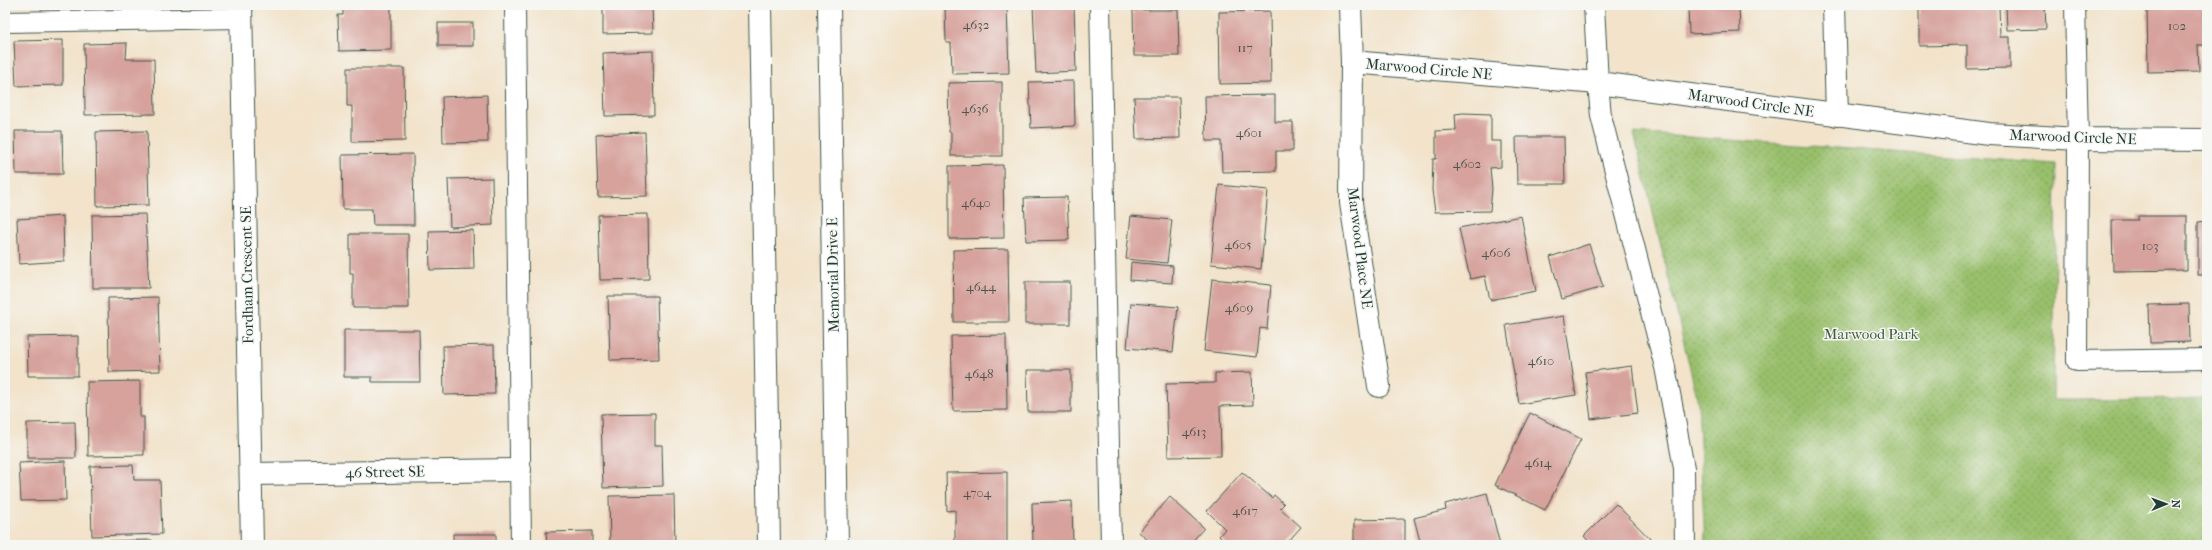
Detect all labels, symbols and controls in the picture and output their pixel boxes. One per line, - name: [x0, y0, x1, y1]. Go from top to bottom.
- house number: 4632: [963, 17, 990, 32]
- house number: 102: [2168, 18, 2187, 33]
- house number: 117: [1237, 40, 1253, 55]
- street label: Marwood Circle NE: [1365, 54, 1493, 84]
- street label: Marwood Circle NE: [1687, 85, 1815, 121]
- house number: 4636: [961, 101, 989, 116]
- house number: 4601: [1236, 125, 1262, 140]
- street label: Marwood Circle NE: [2009, 126, 2137, 148]
- house number: 4602: [1453, 156, 1482, 171]
- street label: Marwood Place NE: [1344, 186, 1376, 310]
- house number: 4640: [961, 195, 991, 210]
- street label: Fordham Crescent SE: [237, 206, 257, 344]
- street label: Memorial Drive E: [823, 217, 843, 333]
- house number: 4605: [1224, 237, 1252, 252]
- house number: 103: [2141, 238, 2159, 253]
- house number: 4606: [1482, 245, 1511, 260]
- house number: 4644: [966, 279, 996, 294]
- house number: 4609: [1225, 300, 1254, 315]
- park label: Marwood Park: [1824, 325, 1918, 343]
- house number: 4610: [1528, 353, 1554, 368]
- house number: 4648: [965, 366, 993, 381]
- house number: 4613: [1182, 424, 1206, 439]
- house number: 4614: [1525, 455, 1552, 470]
- street label: 46 Street SE: [345, 462, 425, 482]
- north arrow: [2146, 484, 2186, 524]
- house number: 4704: [963, 485, 991, 500]
- text: N: [2169, 500, 2182, 509]
- house number: 4617: [1232, 503, 1258, 518]

